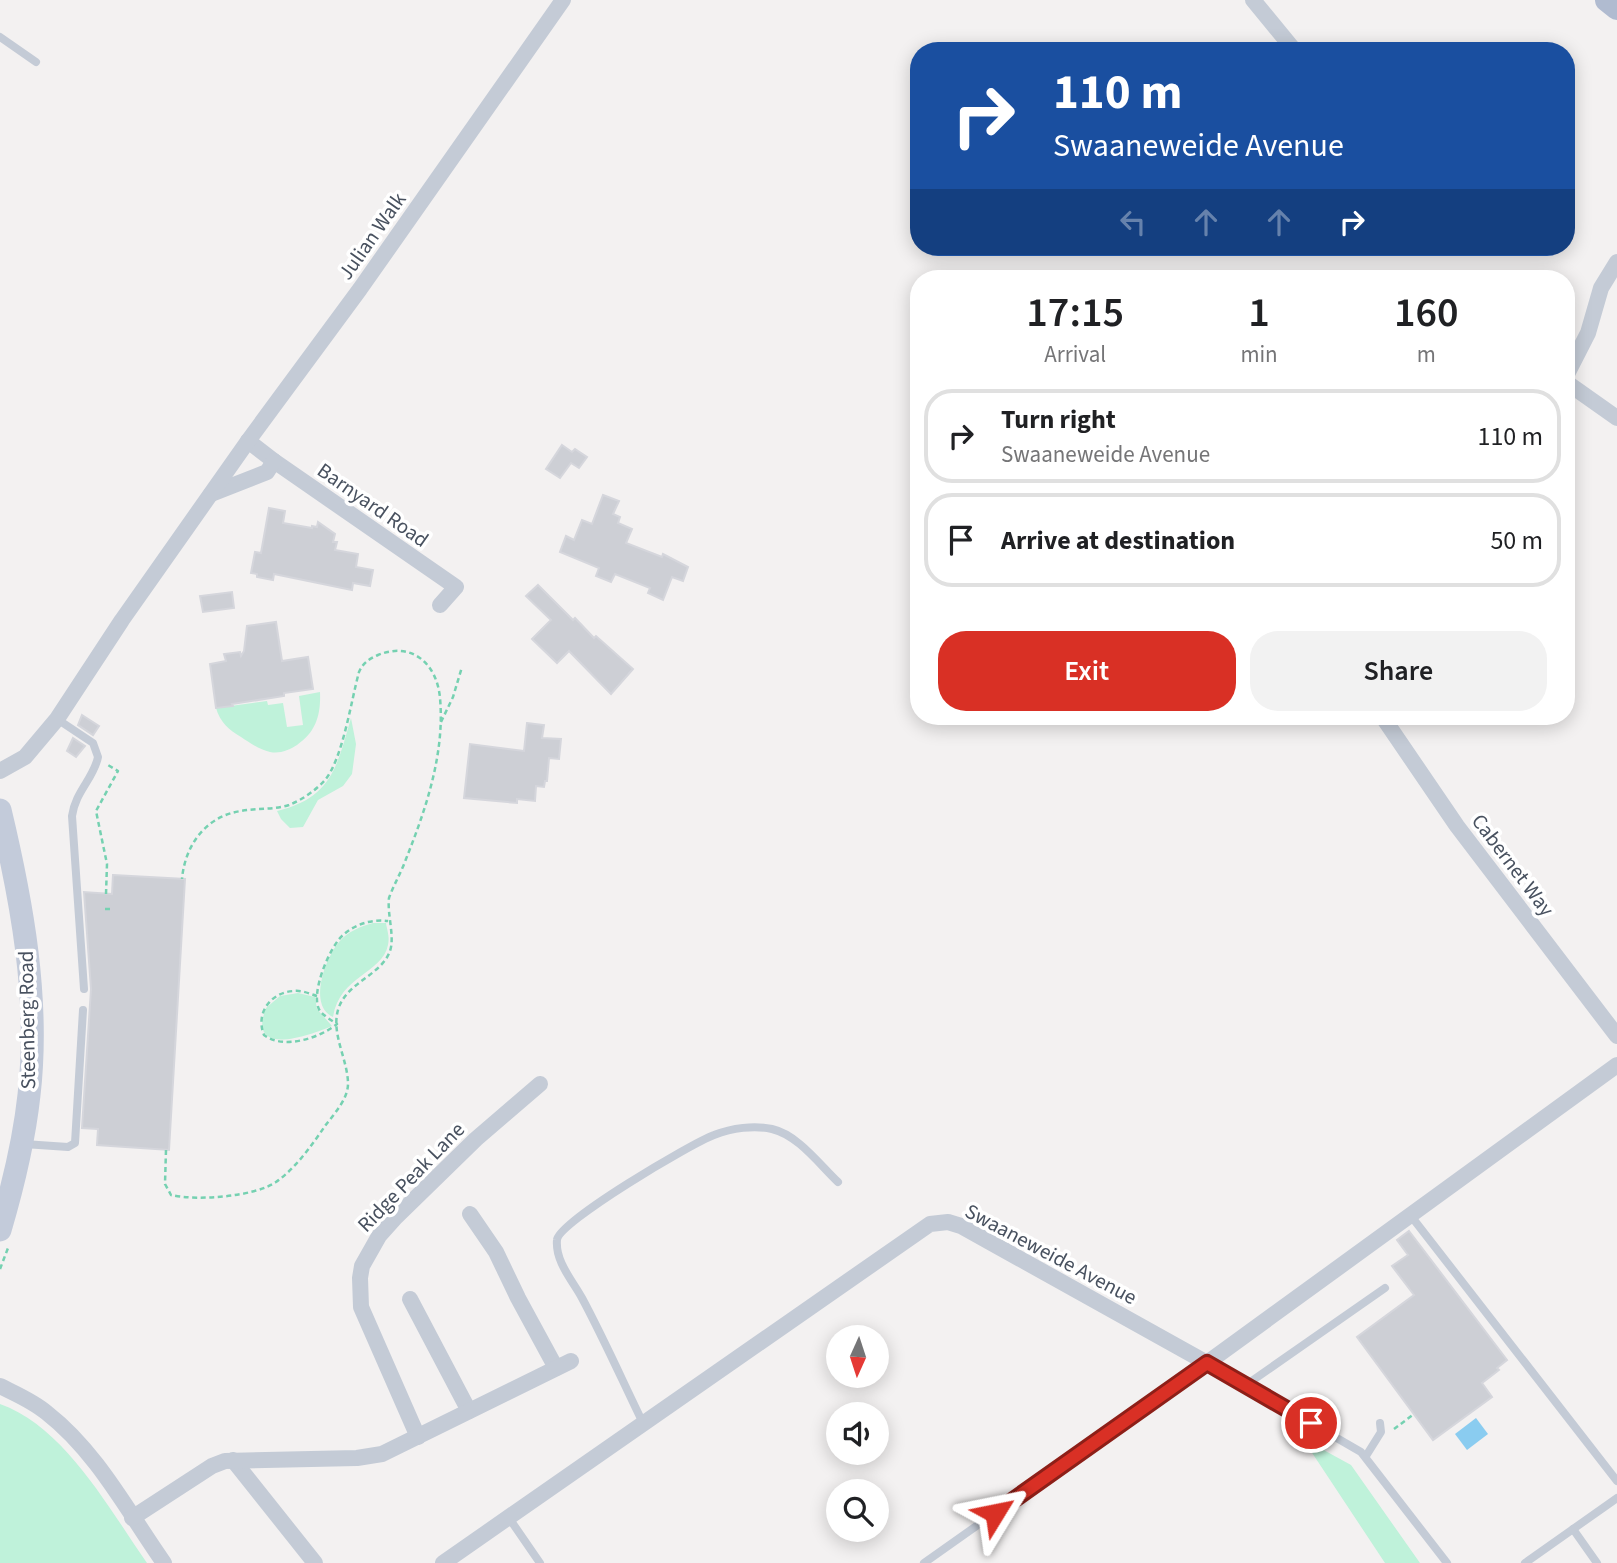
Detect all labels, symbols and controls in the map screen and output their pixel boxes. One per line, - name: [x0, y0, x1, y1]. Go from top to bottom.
- text: 110 m: [1053, 58, 1182, 128]
- icon: right: [938, 70, 1029, 161]
- text: Swaaneweide Avenue: [1053, 123, 1344, 169]
- street label: Julian Walk: [331, 186, 414, 286]
- icon: left: [1114, 203, 1152, 241]
- icon: ahead: [1187, 203, 1225, 241]
- icon: ahead: [1260, 203, 1298, 241]
- icon: right: [1333, 203, 1371, 241]
- text: 17:15: [1026, 283, 1124, 343]
- text: 1: [1248, 283, 1270, 343]
- text: 160: [1394, 283, 1459, 343]
- text: Arrival: [1044, 338, 1106, 371]
- text: min: [1240, 338, 1278, 371]
- text: m: [1417, 338, 1436, 371]
- text: Turn right: [1001, 401, 1116, 438]
- icon: right: [942, 417, 980, 455]
- text: 110 m: [1477, 418, 1543, 455]
- text: Swaaneweide Avenue: [1001, 438, 1210, 471]
- street label: Barnyard Road: [311, 456, 435, 554]
- icon: arrive: [942, 521, 980, 559]
- text: Arrive at destination: [1001, 522, 1235, 559]
- text: 50 m: [1490, 522, 1543, 559]
- button: Exit: [938, 631, 1236, 711]
- button: Share: [1250, 631, 1547, 711]
- street label: Cabernet Way: [1464, 807, 1562, 923]
- street label: Steenberg Road: [11, 950, 43, 1090]
- street label: Ridge Peak Lane: [351, 1115, 471, 1239]
- street label: Swaaneweide Avenue: [960, 1196, 1142, 1312]
- north arrow: [826, 1325, 889, 1388]
- map controls: [826, 1325, 889, 1542]
- pin: [1281, 1393, 1341, 1453]
- button: sound: [826, 1402, 889, 1465]
- icon: arrive: [1292, 1404, 1330, 1442]
- position arrow: [958, 1476, 1032, 1550]
- button: search: [826, 1479, 889, 1542]

